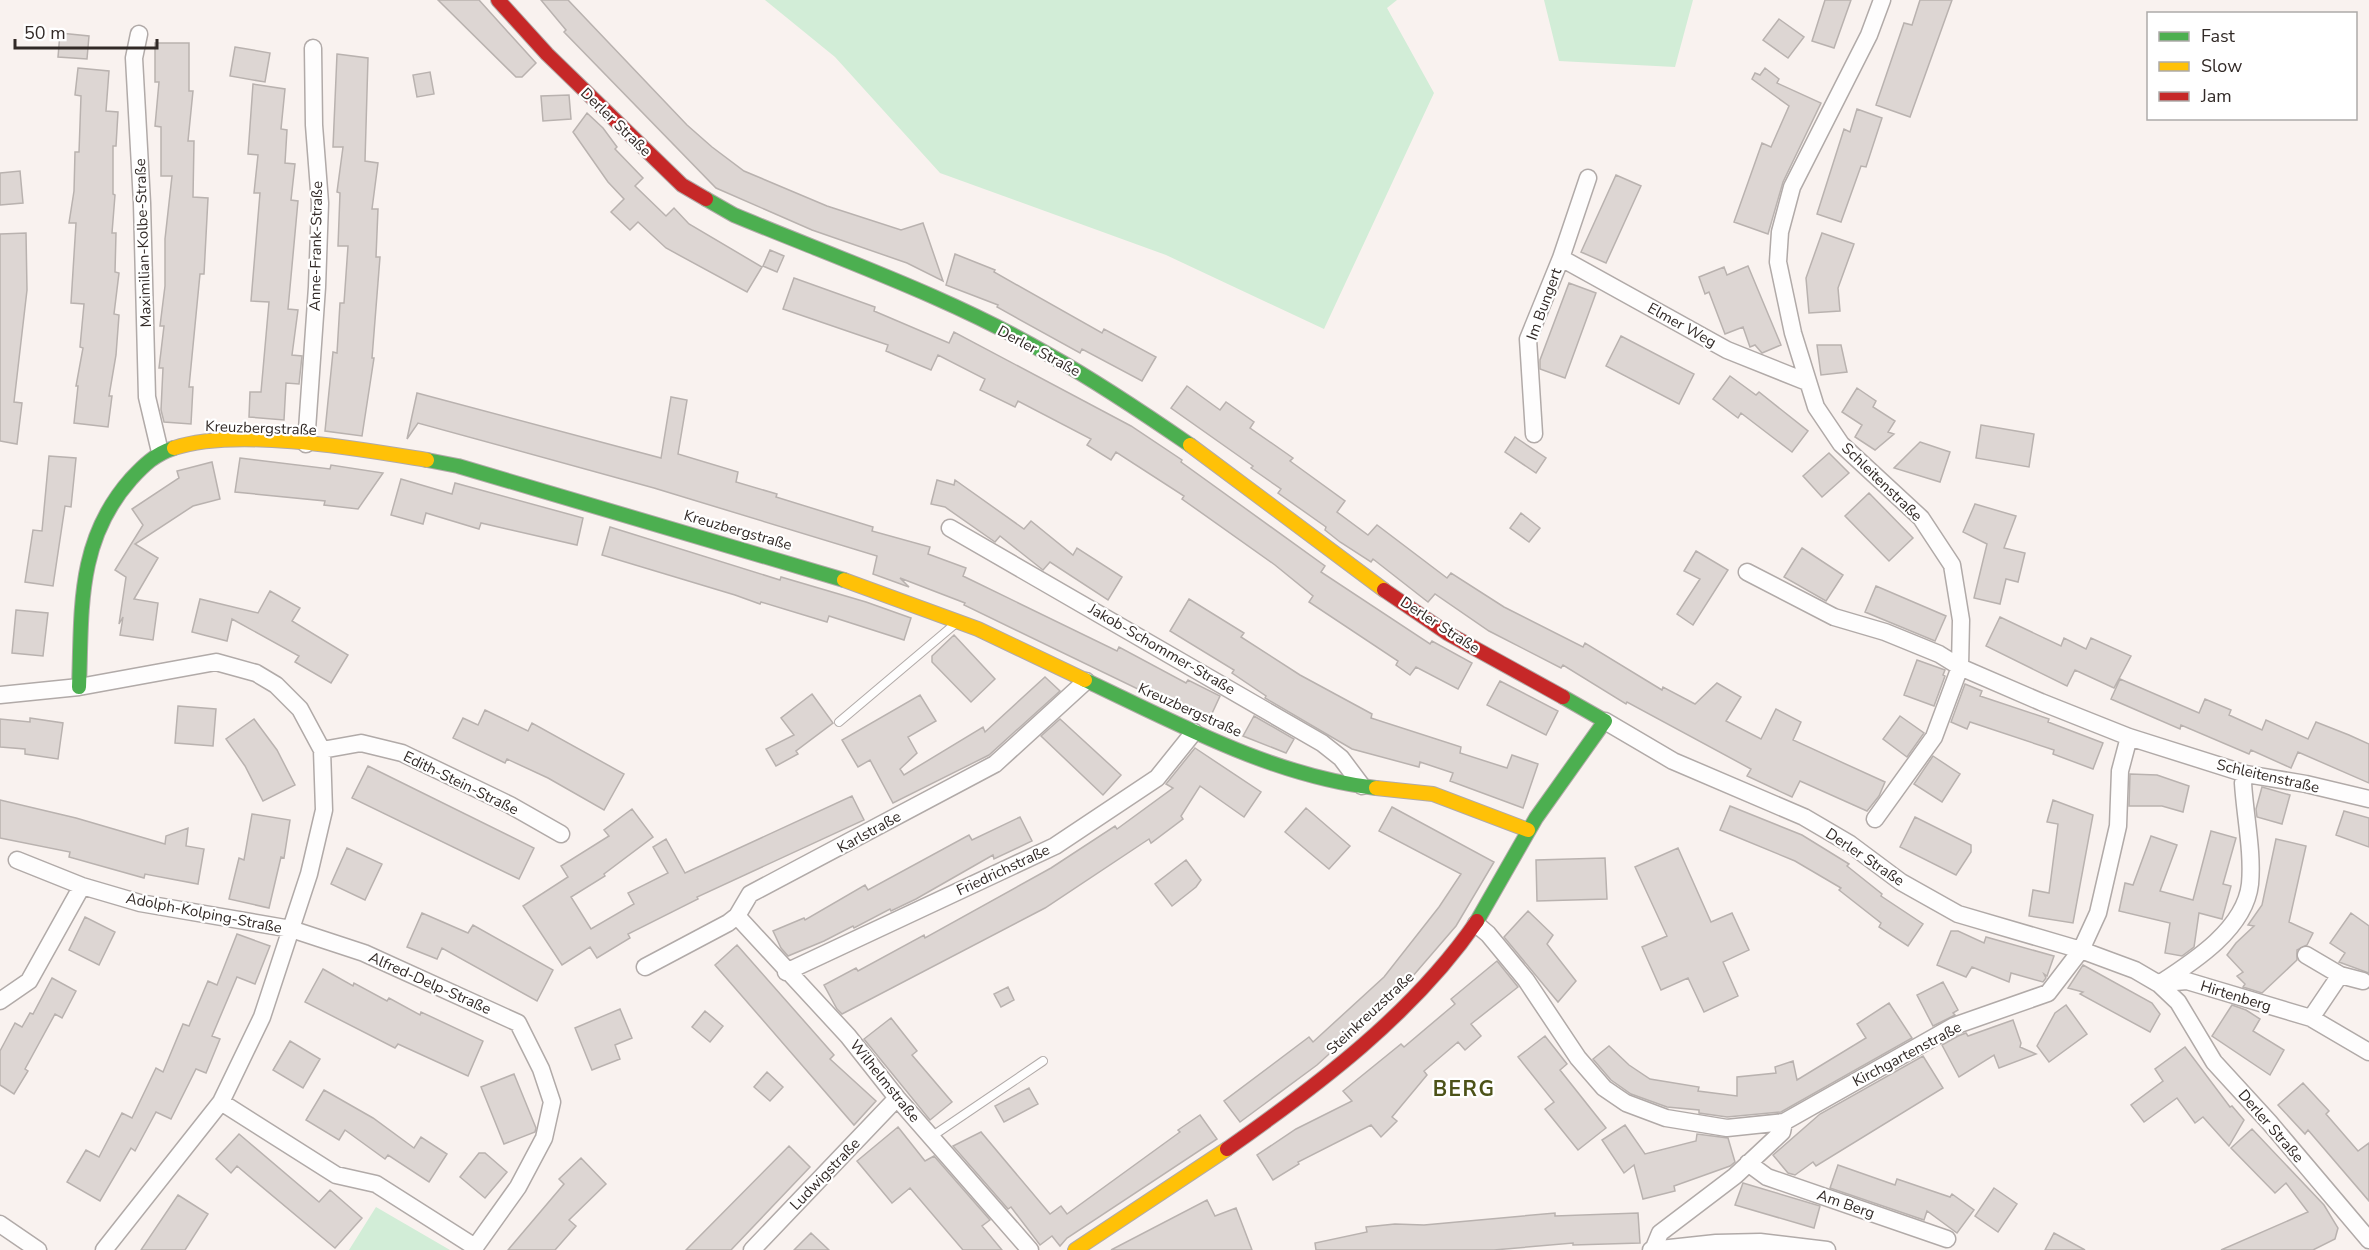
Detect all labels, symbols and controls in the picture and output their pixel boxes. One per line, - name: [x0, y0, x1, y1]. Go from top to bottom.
- scale bar: [15, 12, 158, 50]
- legend: [2147, 12, 2357, 120]
- text: 50 m: [24, 21, 66, 45]
- text: Fast: [2201, 24, 2236, 48]
- text: Slow: [2201, 54, 2242, 78]
- street label: Derler Straße: [576, 83, 656, 161]
- text: Jam: [2200, 84, 2232, 108]
- street label: Maximilian-Kolbe-Straße: [130, 158, 156, 328]
- street label: Anne-Frank-Straße: [305, 181, 327, 311]
- street label: Im Bungert: [1522, 264, 1567, 343]
- street label: Elmer Weg: [1644, 298, 1720, 352]
- street label: Derler Straße: [994, 321, 1084, 381]
- street label: Kreuzbergstraße: [205, 416, 317, 440]
- street label: Schleitenstraße: [1837, 438, 1927, 526]
- street label: Kreuzbergstraße: [682, 505, 794, 555]
- street label: Derler Straße: [1396, 592, 1484, 658]
- street label: Jakob-Schommer-Straße: [1084, 598, 1239, 699]
- street label: Kreuzbergstraße: [1135, 678, 1245, 742]
- street label: Edith-Stein-Straße: [400, 746, 522, 820]
- street label: Schleitenstraße: [2215, 754, 2321, 798]
- street label: Karlstraße: [834, 806, 904, 858]
- street label: Derler Straße: [1822, 823, 1908, 891]
- street label: Friedrichstraße: [953, 840, 1053, 900]
- street label: Adolph-Kolping-Straße: [124, 888, 284, 938]
- street label: Alfred-Delp-Straße: [366, 947, 494, 1019]
- street label: Steinkreuzstraße: [1322, 967, 1418, 1059]
- street label: Hirtenberg: [2198, 976, 2274, 1016]
- street label: Kirchgartenstraße: [1849, 1017, 1965, 1091]
- street label: Wilhelmstraße: [845, 1035, 925, 1127]
- district label: BERG: [1433, 1075, 1495, 1103]
- street label: Derler Straße: [2234, 1085, 2308, 1167]
- street label: Ludwigstraße: [786, 1134, 864, 1214]
- street label: Am Berg: [1814, 1185, 1878, 1223]

